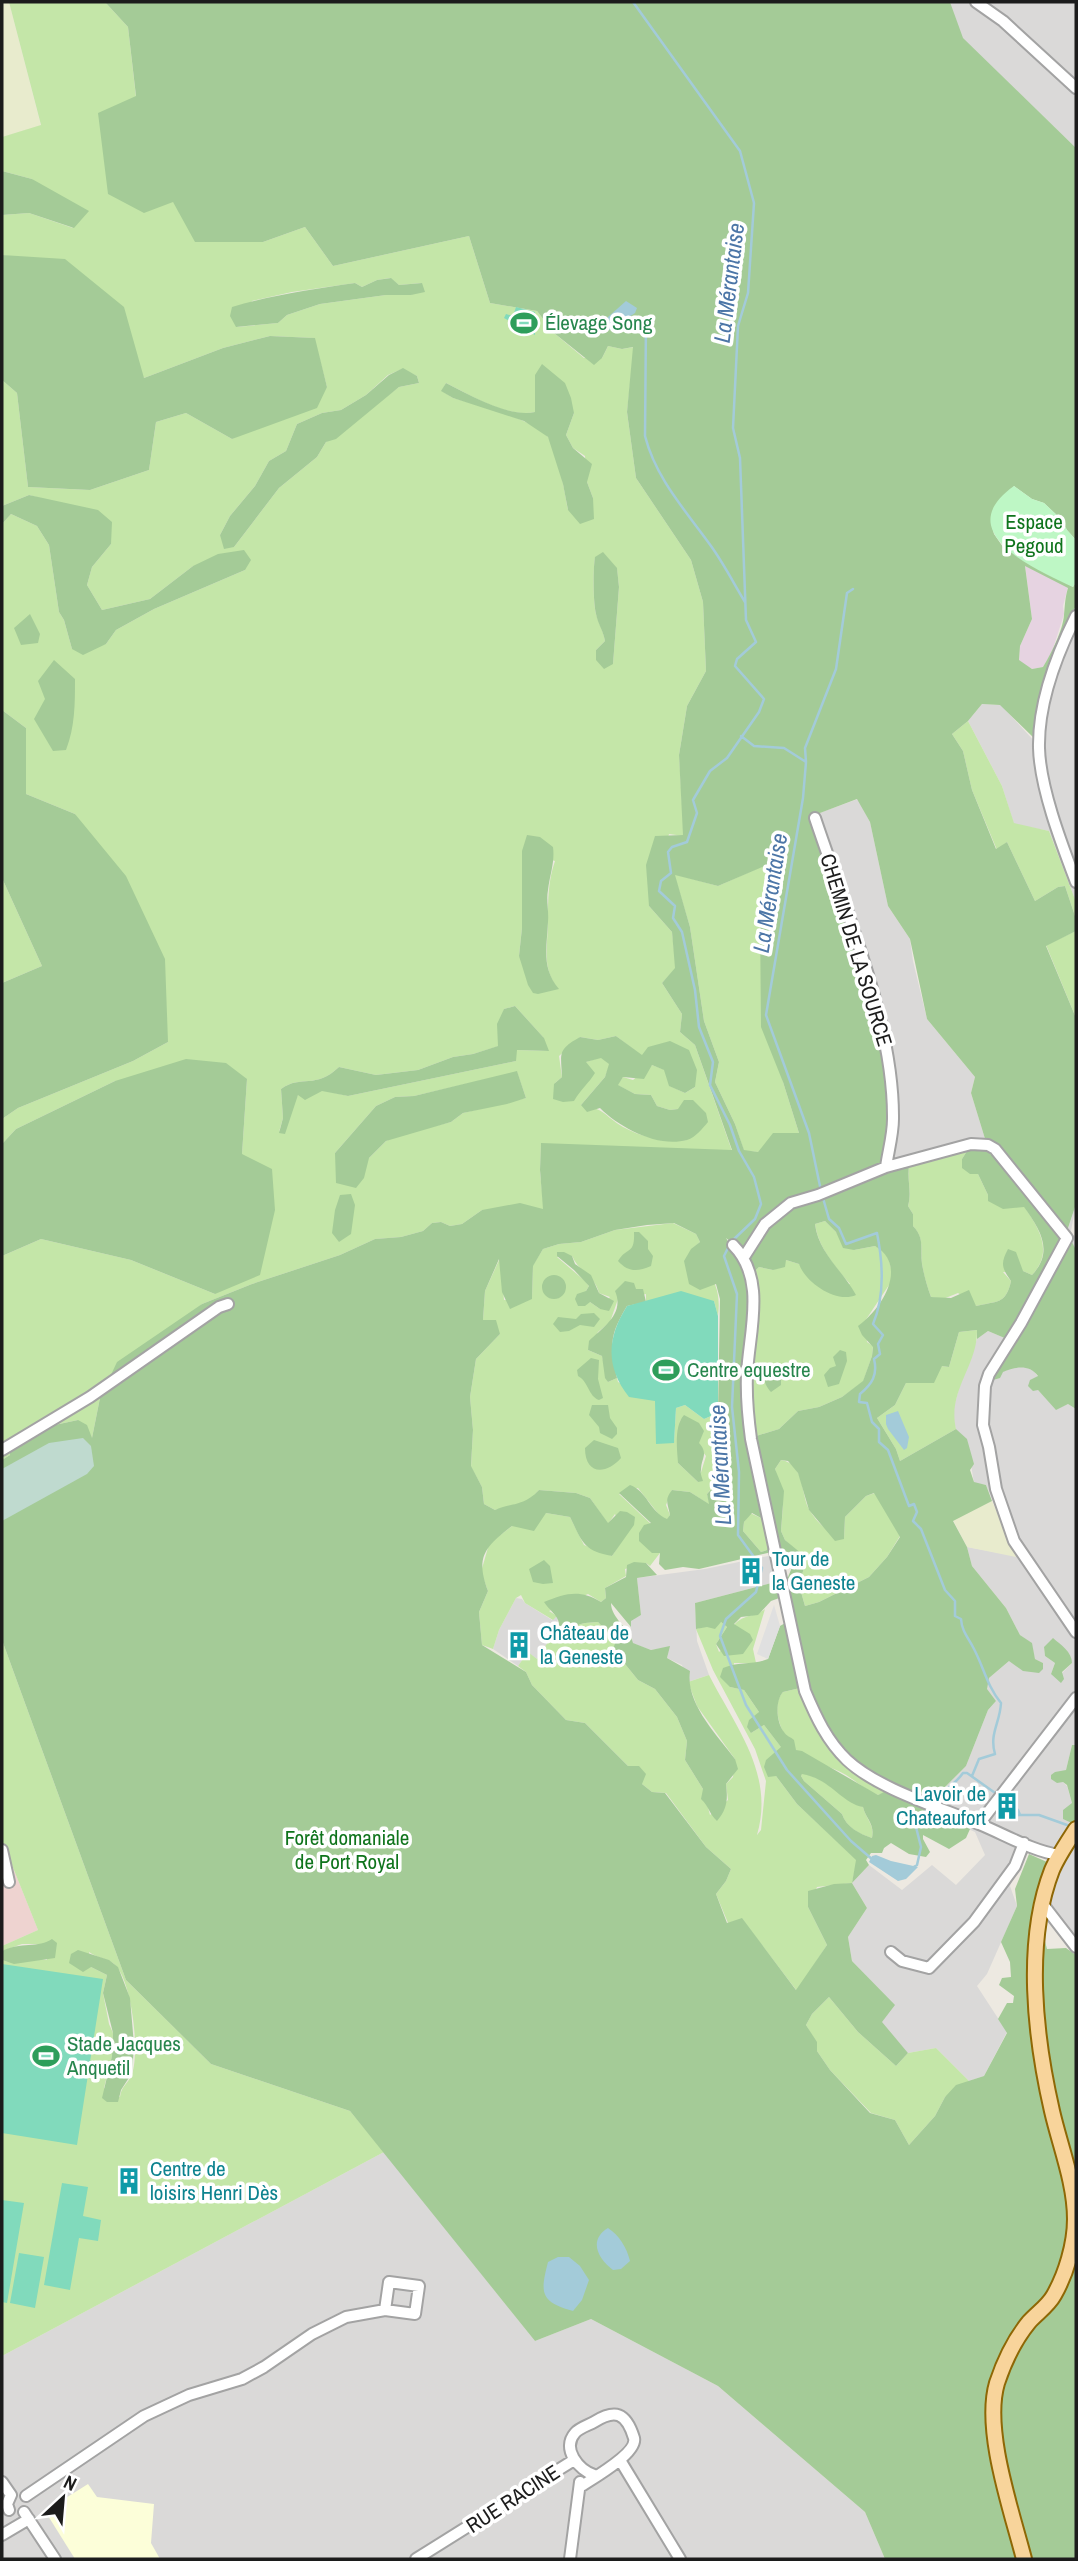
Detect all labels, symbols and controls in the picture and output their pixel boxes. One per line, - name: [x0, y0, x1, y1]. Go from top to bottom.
- water label: La Mérantaise: [706, 221, 751, 345]
- sports icon: Élevage Song: [509, 308, 539, 338]
- place label: Élevage Song: [545, 308, 653, 337]
- park label: Espace Pegoud: [1004, 507, 1064, 560]
- water label: La Mérantaise: [745, 831, 794, 955]
- street label: CHEMIN DE LA SOURCE: [813, 850, 900, 1050]
- sports icon: Centre equestre: [651, 1355, 681, 1385]
- place label: Centre equestre: [687, 1355, 810, 1384]
- water label: La Mérantaise: [701, 1404, 738, 1526]
- place label: Tour de la Geneste: [772, 1544, 855, 1597]
- building icon: Tour de la Geneste: [736, 1556, 766, 1586]
- place label: Château de la Geneste: [540, 1618, 629, 1671]
- building icon: Château de la Geneste: [504, 1630, 534, 1660]
- place label: Lavoir de Chateaufort: [896, 1779, 986, 1832]
- building icon: Lavoir de Chateaufort: [992, 1791, 1022, 1821]
- park label: Forêt domaniale de Port Royal: [285, 1823, 409, 1876]
- place label: Stade Jacques Anquetil: [66, 2029, 181, 2082]
- sports icon: Stade Jacques Anquetil: [31, 2041, 61, 2071]
- place label: Centre de loisirs Henri Dès: [150, 2154, 278, 2207]
- building icon: Centre de loisirs Henri Dès: [114, 2166, 144, 2196]
- street label: RUE RACINE: [460, 2457, 565, 2540]
- north arrow: [28, 2463, 98, 2533]
- text: N: [60, 2469, 81, 2497]

